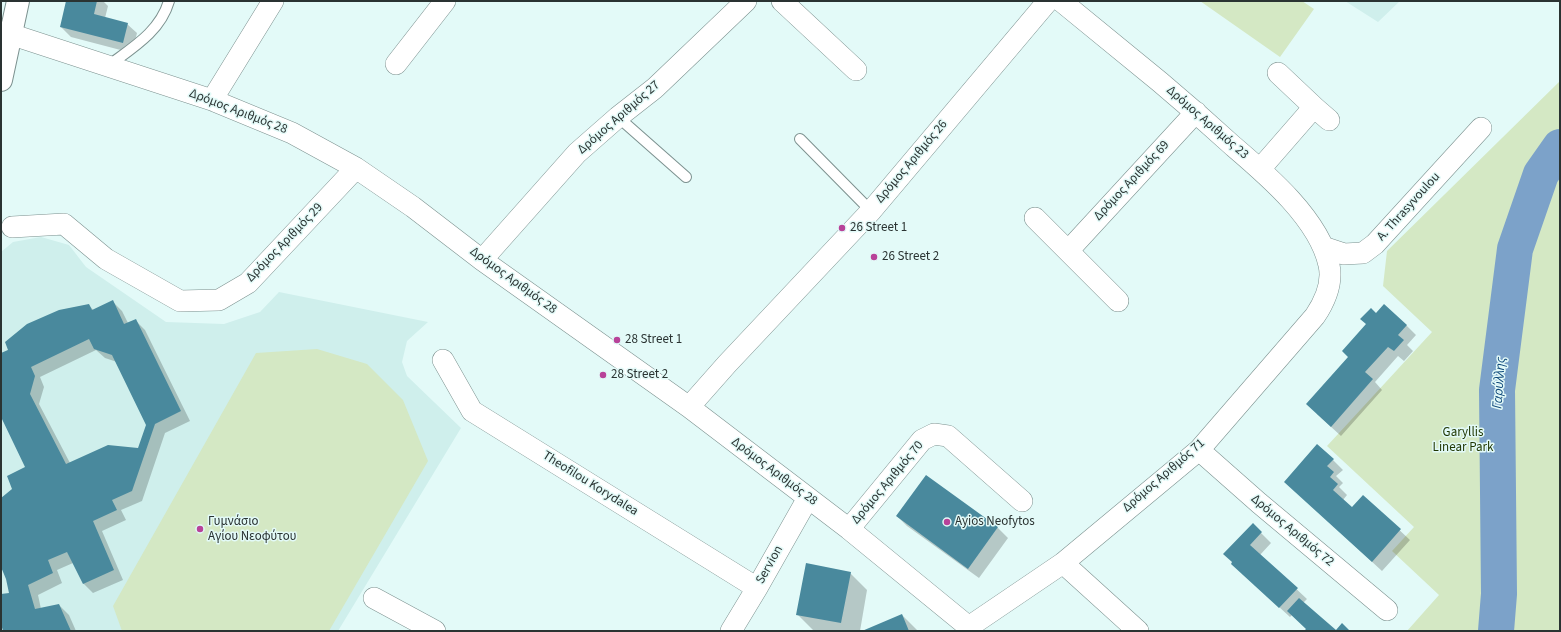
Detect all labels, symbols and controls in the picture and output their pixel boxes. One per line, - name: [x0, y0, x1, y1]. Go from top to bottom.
- street label: Δρόμος Αριθμός 27: [575, 78, 663, 158]
- street label: Δρόμος Αριθμός 23: [1163, 83, 1251, 163]
- street label: Δρόμος Αριθμός 28: [187, 86, 289, 138]
- street label: Δρόμος Αριθμός 26: [873, 117, 951, 207]
- street label: Δρόμος Αριθμός 69: [1091, 138, 1173, 224]
- street label: A. Thrasyvoulou: [1374, 170, 1444, 244]
- street label: Δρόμος Αριθμός 29: [243, 200, 327, 286]
- place label: 26 Street 1: [850, 220, 907, 236]
- marker: 26 Street 1: [837, 223, 847, 233]
- street label: Δρόμος Αριθμός 28: [466, 244, 560, 318]
- place label: 26 Street 2: [882, 249, 939, 265]
- marker: 26 Street 2: [869, 252, 879, 262]
- place label: 28 Street 1: [625, 332, 682, 348]
- marker: 28 Street 1: [612, 335, 622, 345]
- water label: Γαρύλλης: [1490, 357, 1510, 409]
- place label: 28 Street 2: [611, 367, 668, 383]
- marker: 28 Street 2: [598, 370, 608, 380]
- park label: Garyllis Linear Park: [1433, 425, 1493, 456]
- street label: Δρόμος Αριθμός 28: [728, 435, 820, 509]
- street label: Δρόμος Αριθμός 71: [1120, 436, 1208, 516]
- street label: Δρόμος Αριθμός 70: [849, 438, 927, 528]
- street label: Theofilou Korydalea: [539, 448, 641, 520]
- street label: Δρόμος Αριθμός 72: [1247, 492, 1337, 570]
- place label: Γυμνάσιο Αγίου Νεοφύτου: [208, 514, 296, 545]
- place label: Ayios Neofytos: [955, 514, 1035, 530]
- marker: Ayios Neofytos: [942, 517, 952, 527]
- marker: Γυμνάσιο Αγίου Νεοφύτου: [195, 524, 205, 534]
- street label: Servion: [753, 543, 787, 587]

